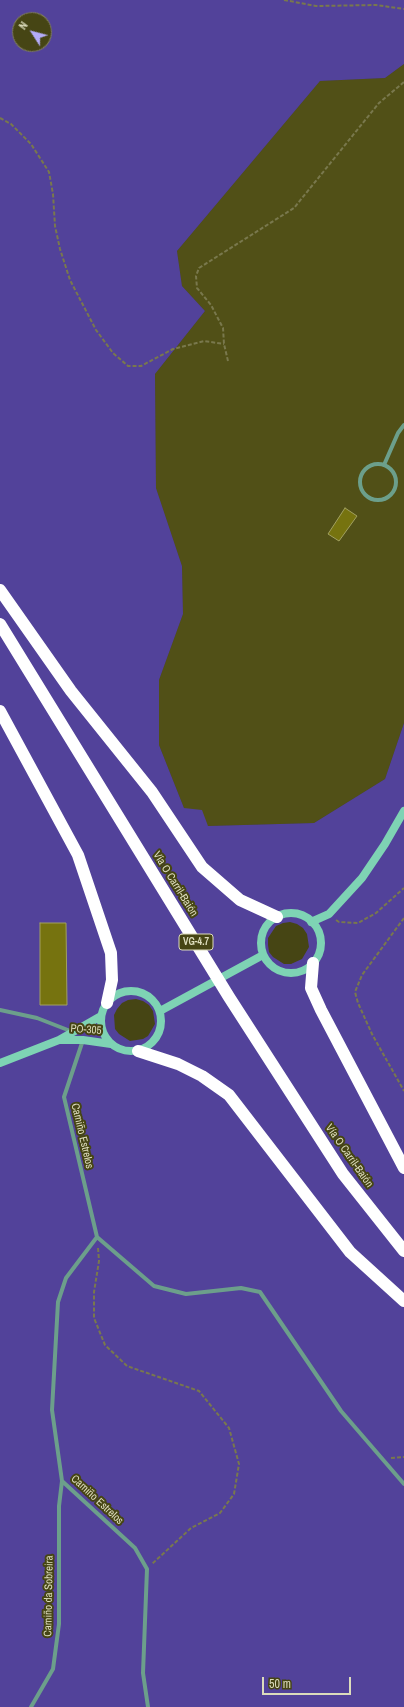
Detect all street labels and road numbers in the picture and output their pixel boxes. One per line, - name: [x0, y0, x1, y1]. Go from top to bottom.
- street label: Vía O Carril-Baión: [150, 849, 200, 919]
- road number: VG-4.7: [179, 934, 213, 950]
- street label: PO-305: [70, 1022, 102, 1038]
- street label: Camiño Estrelos: [68, 1102, 96, 1170]
- street label: Vía O Carril-Baión: [322, 1122, 376, 1190]
- street label: Camiño Estrelos: [68, 1472, 126, 1528]
- street label: Camiño da Sobreira: [42, 1555, 56, 1637]

